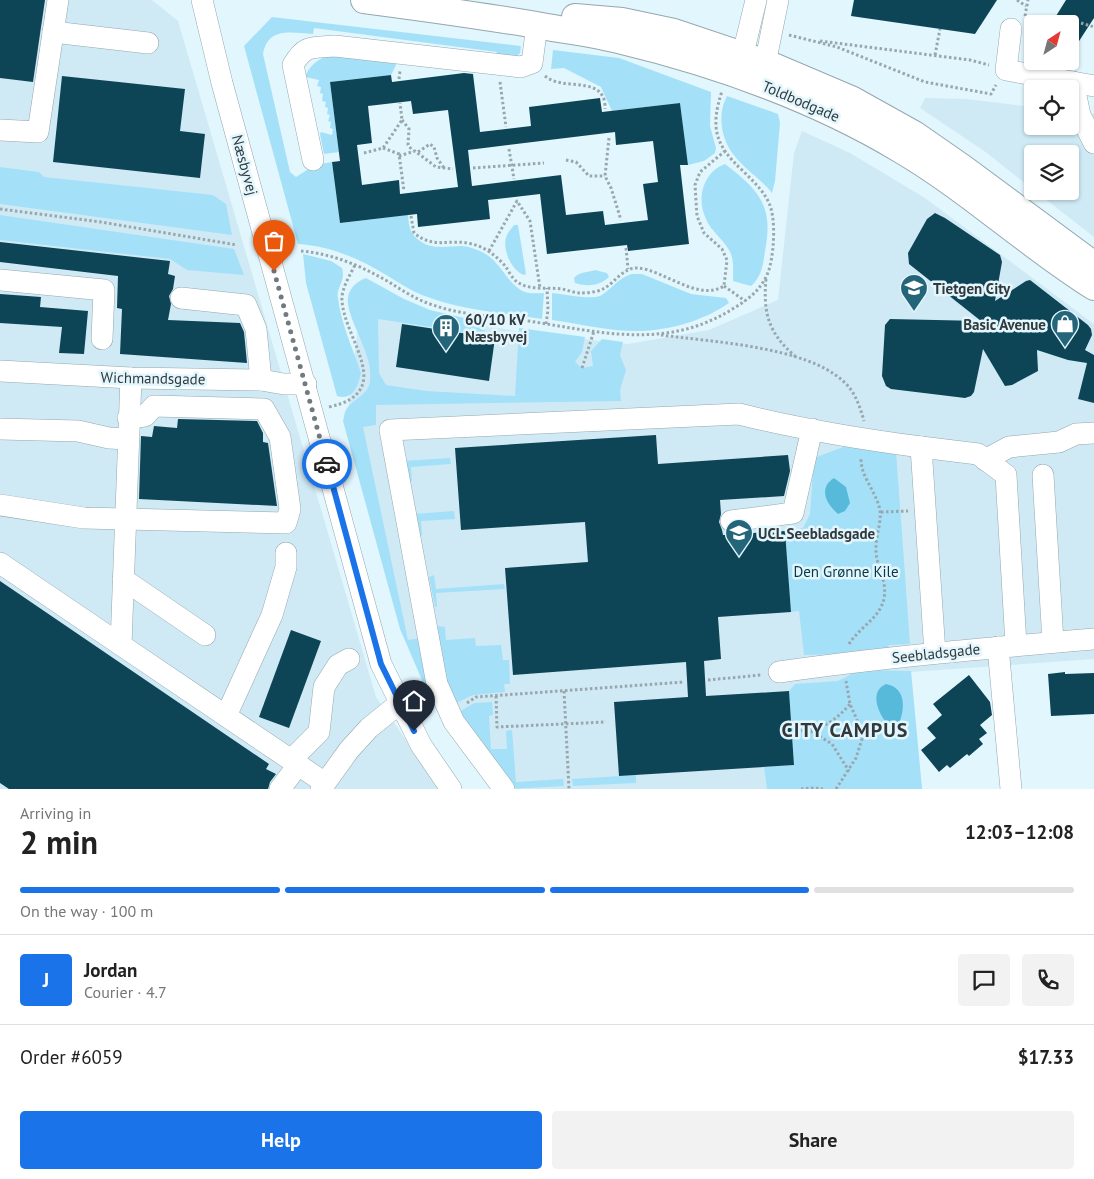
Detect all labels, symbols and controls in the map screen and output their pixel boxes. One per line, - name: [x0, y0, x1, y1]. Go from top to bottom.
- north arrow: [1024, 15, 1079, 70]
- map controls: [1024, 15, 1079, 200]
- street label: Toldbodgade: [759, 76, 843, 126]
- button: locate: [1024, 80, 1079, 135]
- street label: Næsbyvej: [228, 133, 262, 197]
- button: layers: [1024, 145, 1079, 200]
- pin: [253, 220, 295, 271]
- icon: bag: [260, 227, 288, 255]
- school or university icon: Tietgen City: [899, 273, 929, 312]
- place label: Tietgen City: [933, 279, 1011, 298]
- shop icon: Basic Avenue: [1050, 309, 1080, 348]
- place label: 60/10 kV Næsbyvej: [465, 310, 527, 346]
- building icon: 60/10 kV Næsbyvej: [431, 313, 461, 352]
- place label: Basic Avenue: [963, 315, 1046, 334]
- street label: Wichmandsgade: [100, 368, 206, 388]
- courier: [302, 439, 352, 489]
- icon: car: [313, 450, 341, 478]
- school or university icon: UCL Seebladsgade: [724, 518, 754, 557]
- place label: UCL Seebladsgade: [758, 524, 876, 543]
- park label: Den Grønne Kile: [793, 562, 899, 581]
- street label: Seebladsgade: [891, 639, 981, 667]
- pin: [393, 680, 435, 731]
- icon: home: [400, 687, 428, 715]
- district label: CITY CAMPUS: [782, 717, 908, 743]
- text: Arriving in: [20, 803, 91, 823]
- text: 12:03–12:08: [965, 820, 1074, 844]
- text: 2 min: [20, 821, 98, 863]
- text: On the way · 100 m: [20, 901, 153, 921]
- button: chat: [958, 954, 1010, 1006]
- button: phone: [1022, 954, 1074, 1006]
- text: Jordan: [84, 958, 137, 982]
- text: J: [43, 968, 49, 992]
- text: Courier · 4.7: [84, 982, 167, 1002]
- text: Order #6059: [20, 1045, 123, 1069]
- text: $17.33: [1018, 1045, 1074, 1069]
- button: Help: [20, 1111, 542, 1169]
- button: Share: [552, 1111, 1074, 1169]

